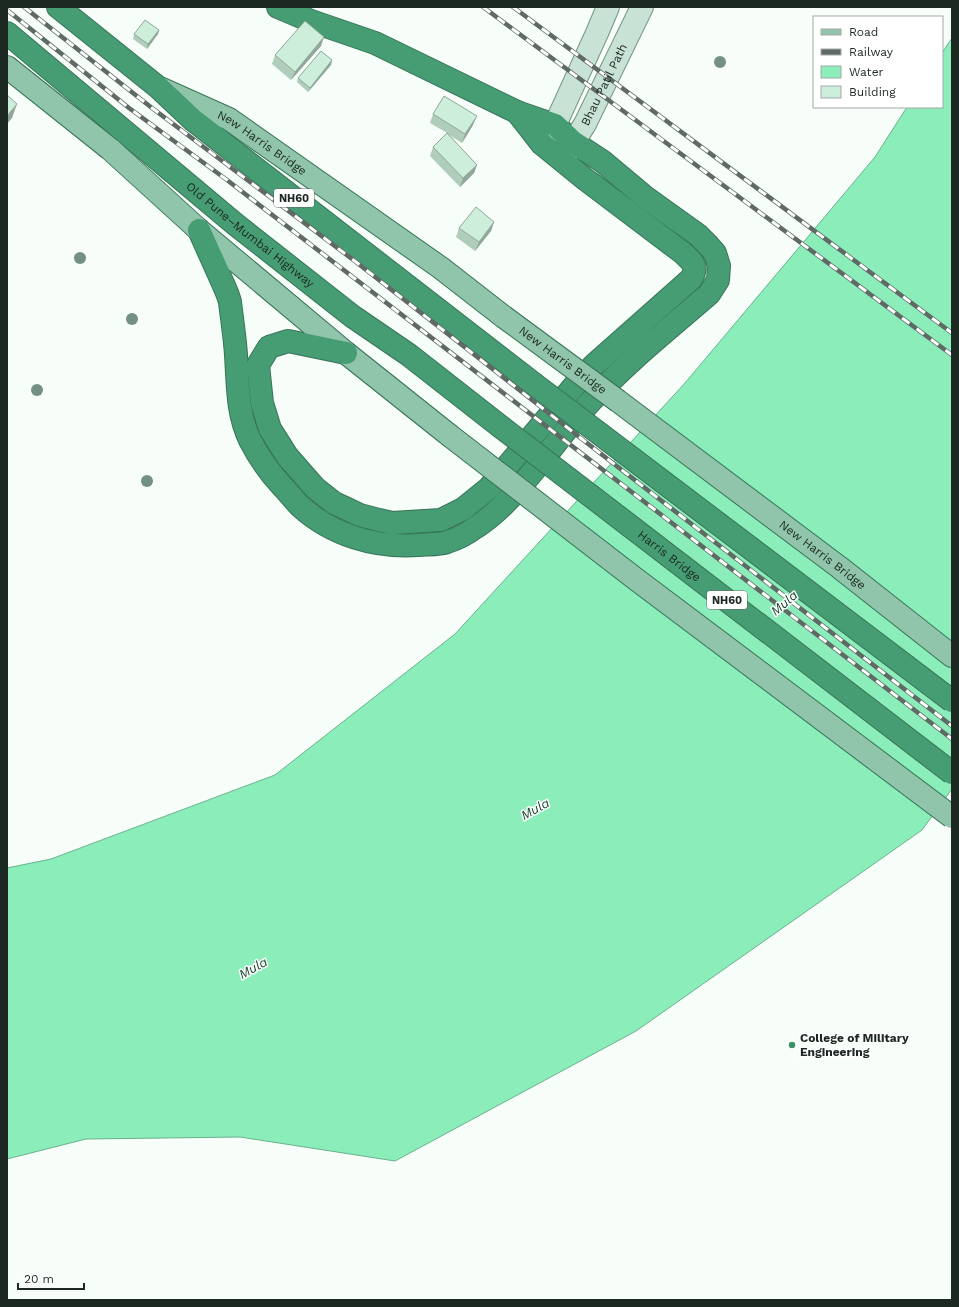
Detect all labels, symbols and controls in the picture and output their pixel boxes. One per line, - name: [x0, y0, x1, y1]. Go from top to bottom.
- legend: [813, 16, 943, 108]
- text: Road: [849, 25, 878, 39]
- street label: Bhau Patil Path: [578, 41, 630, 128]
- text: Railway: [849, 45, 894, 59]
- text: Water: [849, 65, 884, 79]
- text: Building: [849, 85, 896, 99]
- street label: New Harris Bridge: [215, 108, 309, 178]
- street label: Old Pune–Mumbai Highway: [183, 179, 318, 291]
- road number: NH60: [274, 189, 314, 207]
- street label: New Harris Bridge: [516, 323, 609, 397]
- street label: New Harris Bridge: [776, 518, 869, 592]
- street label: Harris Bridge: [635, 527, 704, 585]
- water label: Mula: [768, 587, 800, 619]
- road number: NH60: [707, 591, 747, 609]
- water label: Mula: [518, 795, 552, 823]
- water label: Mula: [236, 954, 270, 982]
- place label: College of Military Engineering: [800, 1031, 909, 1059]
- marker: College of Military Engineering: [787, 1040, 797, 1050]
- scale bar: [18, 1265, 84, 1291]
- text: 20 m: [24, 1272, 54, 1286]

